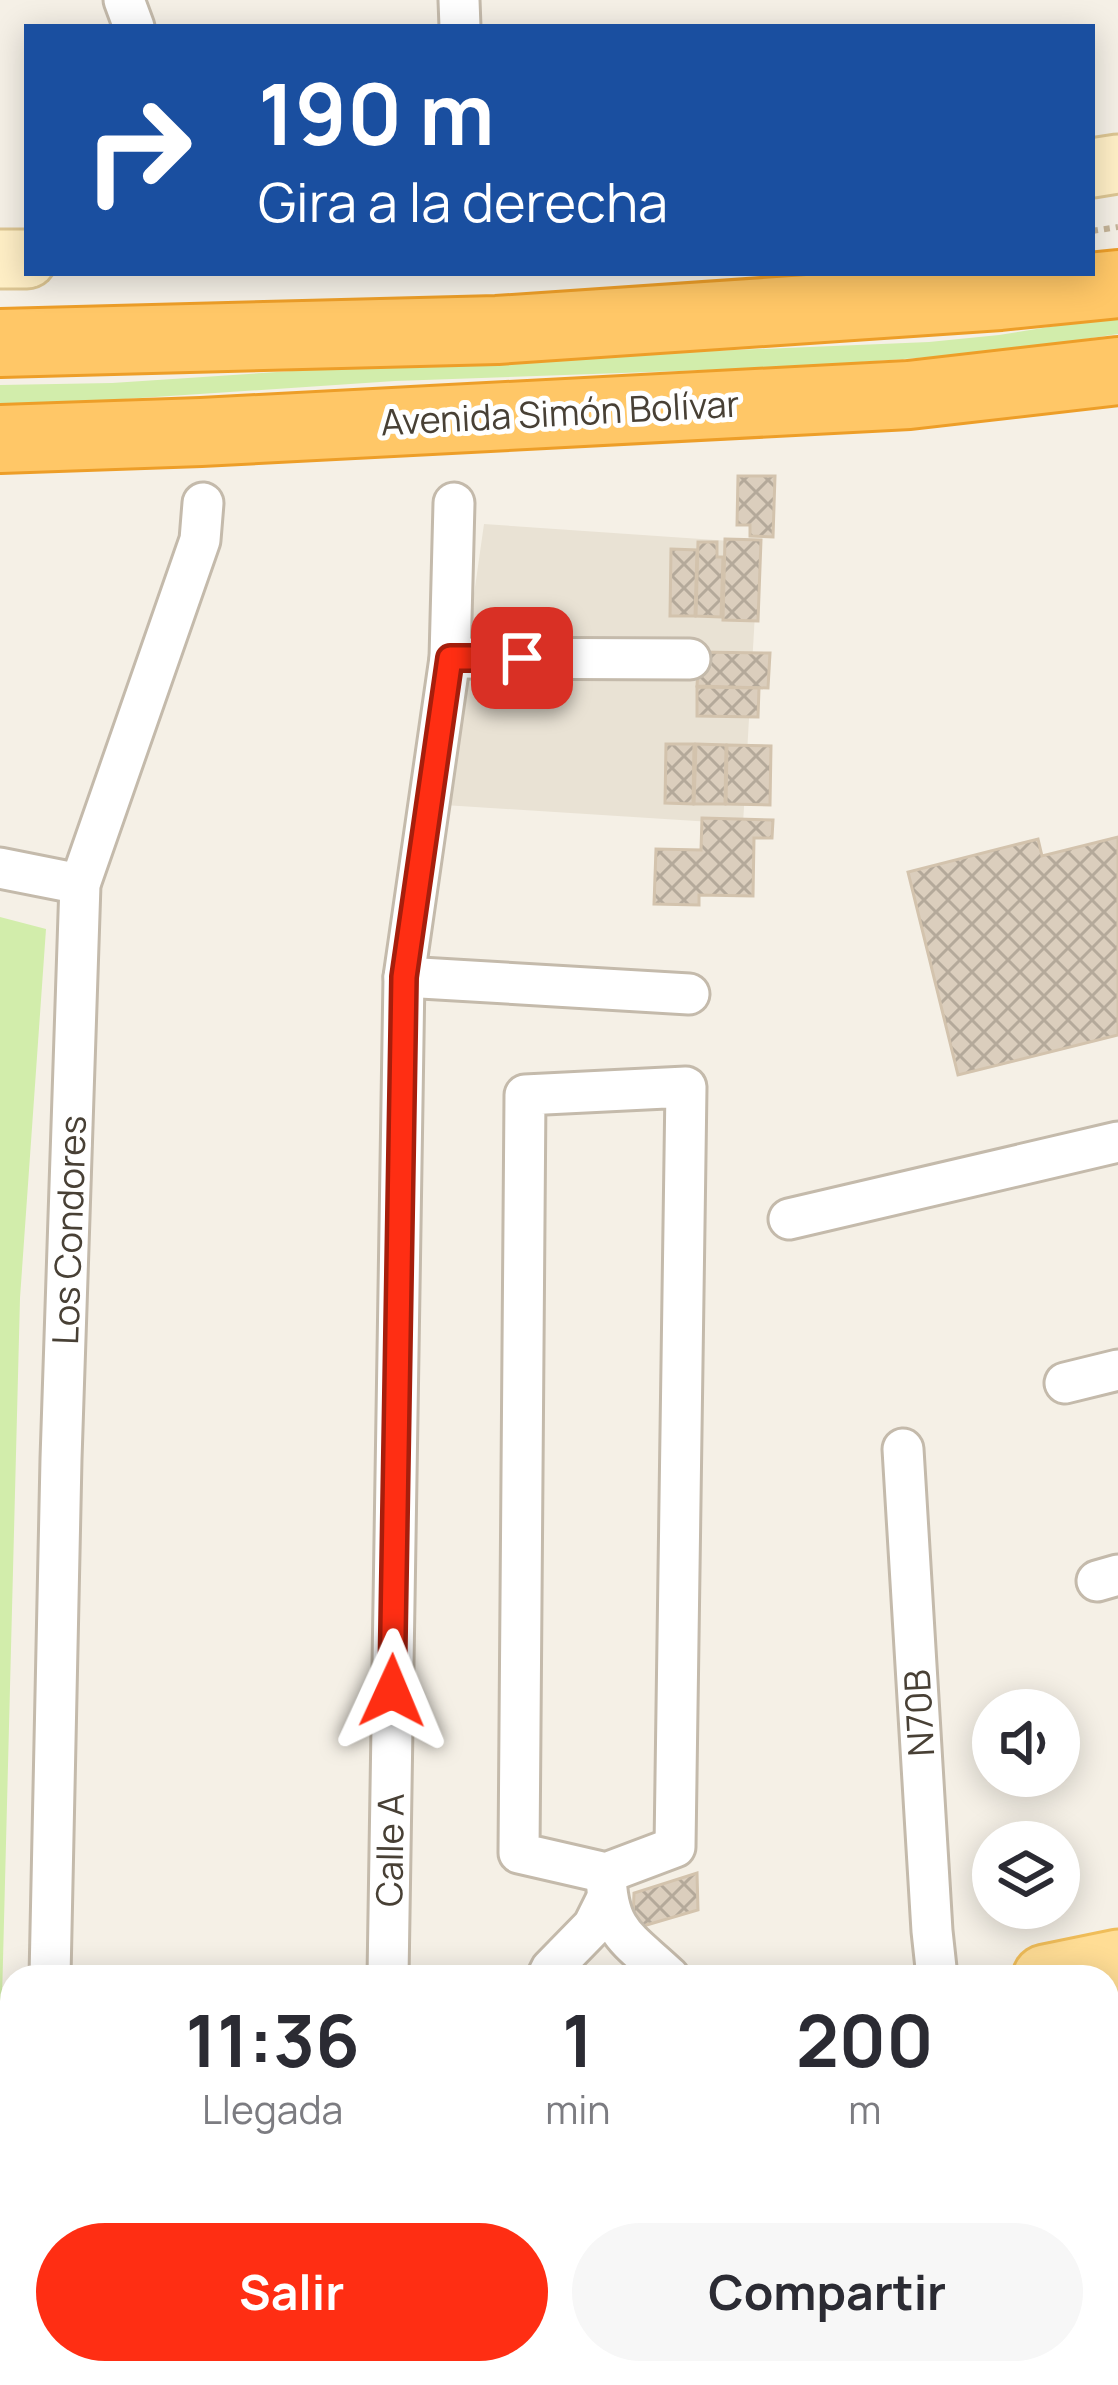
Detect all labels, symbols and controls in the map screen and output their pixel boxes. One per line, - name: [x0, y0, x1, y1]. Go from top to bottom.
- text: 190 m: [258, 55, 495, 170]
- icon: right: [60, 72, 216, 228]
- text: Gira a la derecha: [258, 164, 668, 238]
- street label: Avenida Simón Bolívar: [379, 379, 741, 446]
- pin: [471, 607, 573, 709]
- icon: arrive: [489, 625, 555, 691]
- street label: Los Condores: [40, 1115, 97, 1345]
- position arrow: [329, 1628, 455, 1754]
- street label: N70B: [892, 1668, 945, 1758]
- map controls: [972, 1689, 1080, 1929]
- button: sound: [972, 1689, 1080, 1797]
- street label: Calle A: [364, 1793, 415, 1907]
- button: layers: [972, 1821, 1080, 1929]
- text: 11:36: [185, 1990, 360, 2089]
- text: 1: [562, 1990, 594, 2089]
- text: 200: [796, 1990, 934, 2089]
- text: Llegada: [202, 2082, 343, 2136]
- text: min: [545, 2082, 611, 2136]
- text: m: [848, 2082, 881, 2136]
- button: Salir: [36, 2223, 548, 2361]
- button: Compartir: [572, 2223, 1083, 2361]

